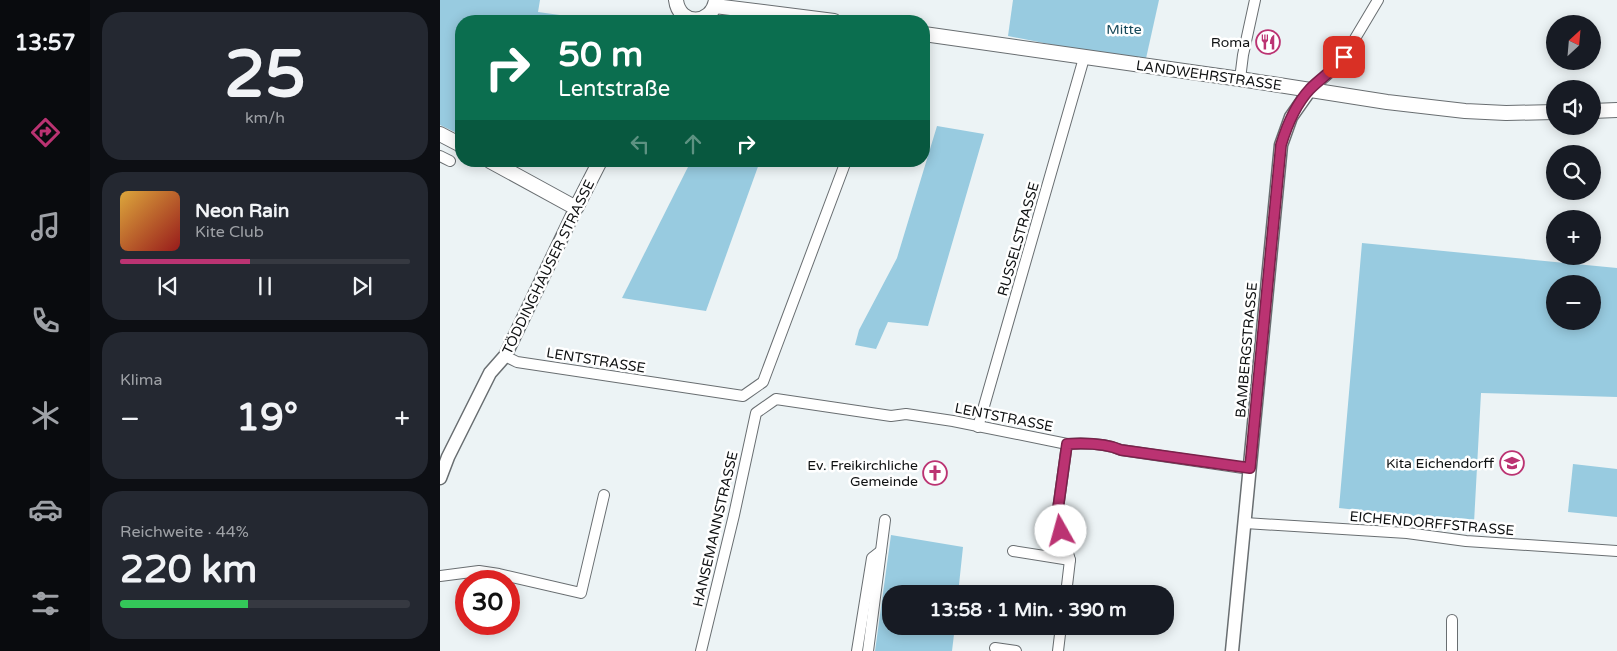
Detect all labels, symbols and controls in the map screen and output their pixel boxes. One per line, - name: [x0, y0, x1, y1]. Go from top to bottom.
- north arrow: [1546, 15, 1601, 70]
- map controls: [1546, 15, 1601, 330]
- park label: Mitte: [1106, 21, 1142, 38]
- restaurant icon: Roma: [1255, 29, 1281, 55]
- text: 13:57: [15, 30, 75, 56]
- text: 50 m: [558, 34, 643, 76]
- place label: Roma: [1211, 34, 1250, 51]
- icon: right: [475, 35, 540, 100]
- text: 25: [224, 36, 306, 115]
- pin: [1323, 36, 1365, 78]
- icon: arrive: [1330, 43, 1358, 71]
- street label: LANDWEHRSTRASSE: [1135, 57, 1283, 94]
- text: Lentstraße: [558, 76, 670, 102]
- button: sound: [1546, 80, 1601, 135]
- text: km/h: [245, 108, 285, 128]
- icon: directions: [28, 115, 63, 150]
- icon: left: [626, 130, 654, 158]
- icon: ahead: [679, 130, 707, 158]
- icon: right: [732, 130, 760, 158]
- button: search: [1546, 145, 1601, 200]
- street label: TÖDDINGHAUSER STRASSE: [499, 177, 598, 357]
- street label: RUSSELSTRASSE: [994, 180, 1043, 298]
- text: Neon Rain: [195, 200, 289, 222]
- icon: music: [28, 209, 63, 244]
- button: +: [1546, 210, 1601, 265]
- text: Kite Club: [195, 222, 264, 242]
- icon: previous: [154, 272, 182, 300]
- icon: pause: [251, 272, 279, 300]
- icon: next: [348, 272, 376, 300]
- button: −: [1546, 275, 1601, 330]
- street label: BAMBERGSTRASSE: [1232, 281, 1261, 419]
- icon: phone: [28, 303, 63, 338]
- street label: LENTSTRASSE: [545, 344, 647, 377]
- text: Klima: [120, 370, 162, 390]
- text: 19°: [236, 395, 298, 441]
- icon: climate: [28, 398, 63, 433]
- street label: LENTSTRASSE: [953, 400, 1055, 435]
- text: −: [120, 402, 140, 436]
- text: +: [394, 402, 410, 436]
- street label: HANSEMANNSTRASSE: [689, 449, 742, 609]
- school or university icon: Kita Eichendorff: [1499, 450, 1525, 476]
- place label: Kita Eichendorff: [1386, 455, 1494, 472]
- place label: Ev. Freikirchliche Gemeinde: [807, 457, 918, 490]
- church icon: Ev. Freikirchliche Gemeinde: [922, 460, 948, 486]
- icon: car: [28, 492, 63, 527]
- position arrow: [1034, 504, 1086, 556]
- street label: EICHENDORFFSTRASSE: [1349, 508, 1515, 539]
- text: Reichweite · 44%: [120, 522, 249, 542]
- text: 220 km: [120, 547, 257, 593]
- speed limit sign: 30: [455, 570, 520, 635]
- icon: filters: [28, 586, 63, 621]
- text: 13:58 · 1 Min. · 390 m: [930, 599, 1126, 621]

